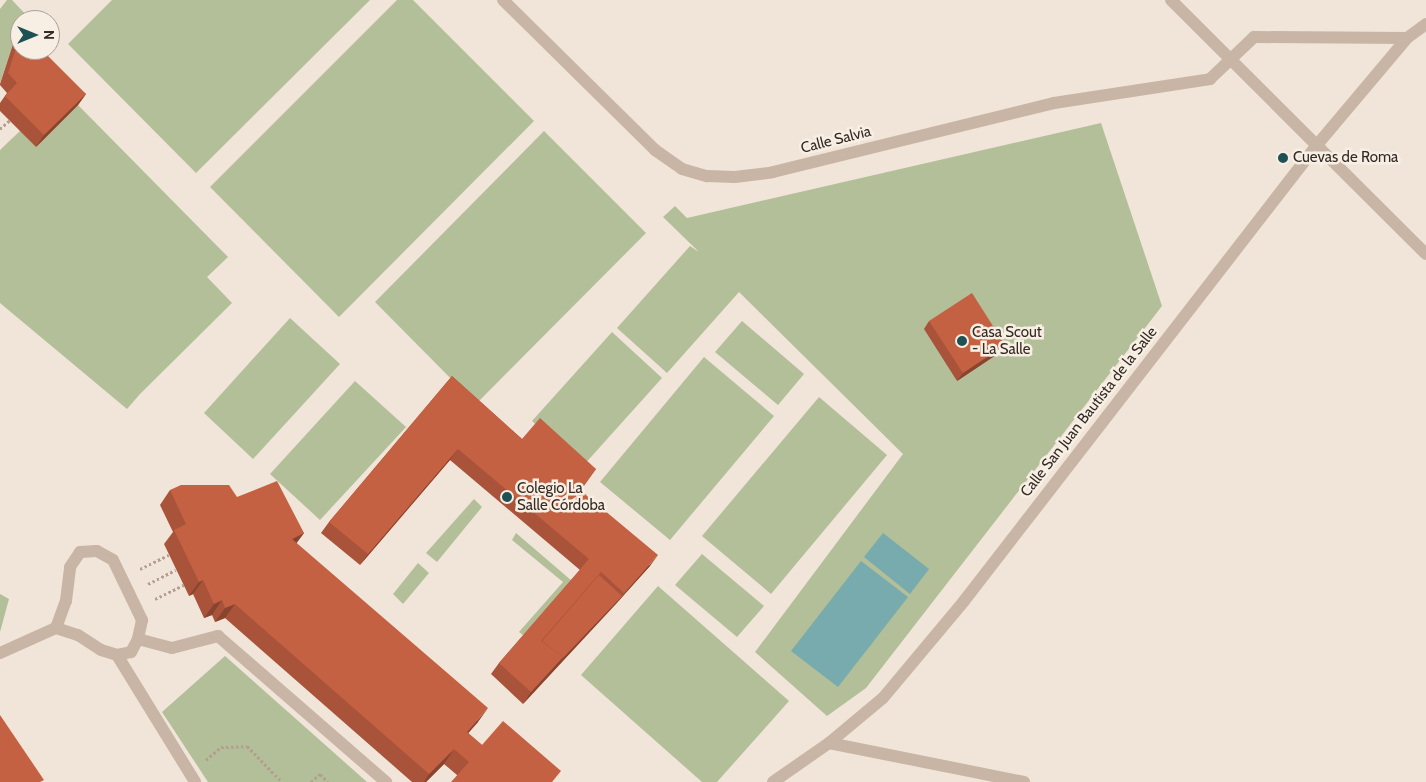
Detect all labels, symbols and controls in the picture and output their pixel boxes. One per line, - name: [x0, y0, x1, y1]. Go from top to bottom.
- north arrow: [10, 10, 60, 60]
- text: N: [40, 30, 58, 40]
- street label: Calle Salvia: [799, 123, 873, 157]
- place label: Cuevas de Roma: [1293, 149, 1398, 167]
- marker: Cuevas de Roma: [1277, 152, 1289, 164]
- place label: Casa Scout - La Salle: [972, 323, 1042, 358]
- street label: Calle San Juan Bautista de la Salle: [1017, 323, 1161, 501]
- marker: Casa Scout - La Salle: [956, 335, 968, 347]
- place label: Colegio La Salle Córdoba: [517, 479, 605, 514]
- marker: Colegio La Salle Córdoba: [501, 491, 513, 503]

